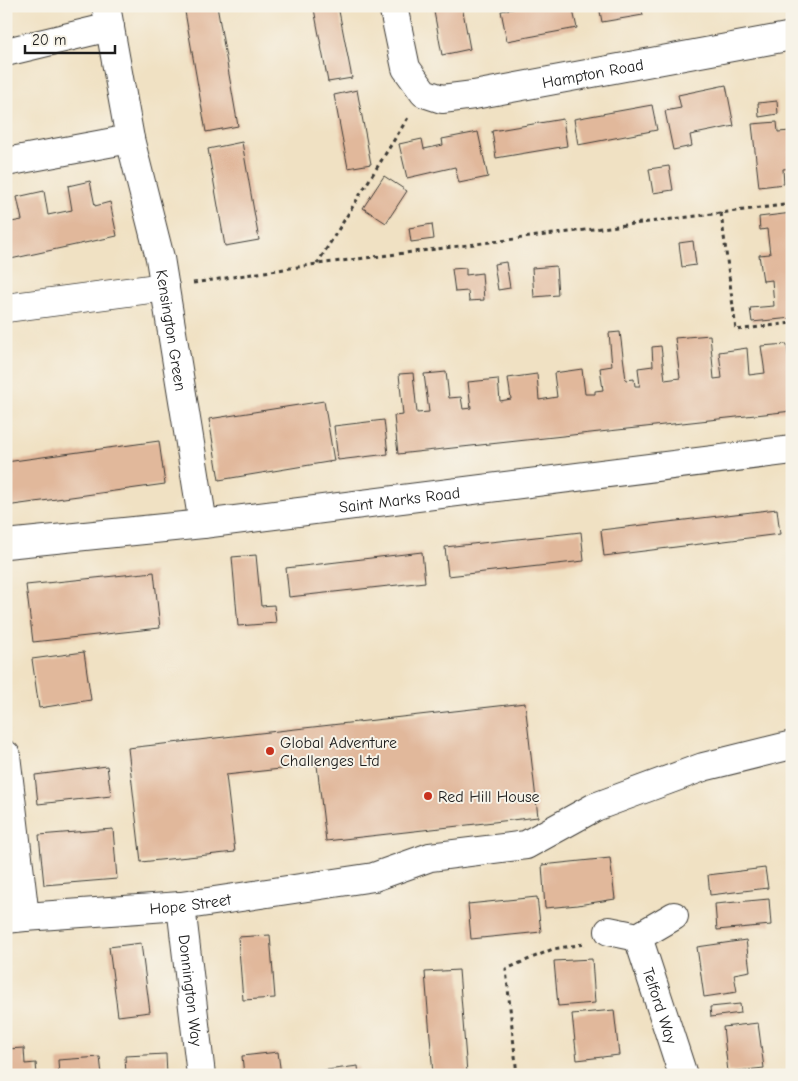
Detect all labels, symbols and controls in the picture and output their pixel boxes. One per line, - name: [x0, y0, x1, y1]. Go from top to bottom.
- scale bar: [25, 22, 115, 54]
- text: 20 m: [32, 31, 66, 49]
- street label: Hampton Road: [541, 56, 645, 92]
- street label: Kensington Green: [152, 268, 189, 392]
- street label: Saint Marks Road: [338, 484, 461, 517]
- place label: Global Adventure Challenges Ltd: [280, 734, 397, 770]
- marker: Global Adventure Challenges Ltd: [264, 745, 276, 757]
- place label: Red Hill House: [438, 788, 540, 806]
- marker: Red Hill House: [422, 790, 434, 802]
- street label: Hope Street: [149, 891, 233, 918]
- street label: Donnington Way: [174, 934, 206, 1048]
- street label: Telford Way: [639, 965, 680, 1047]

